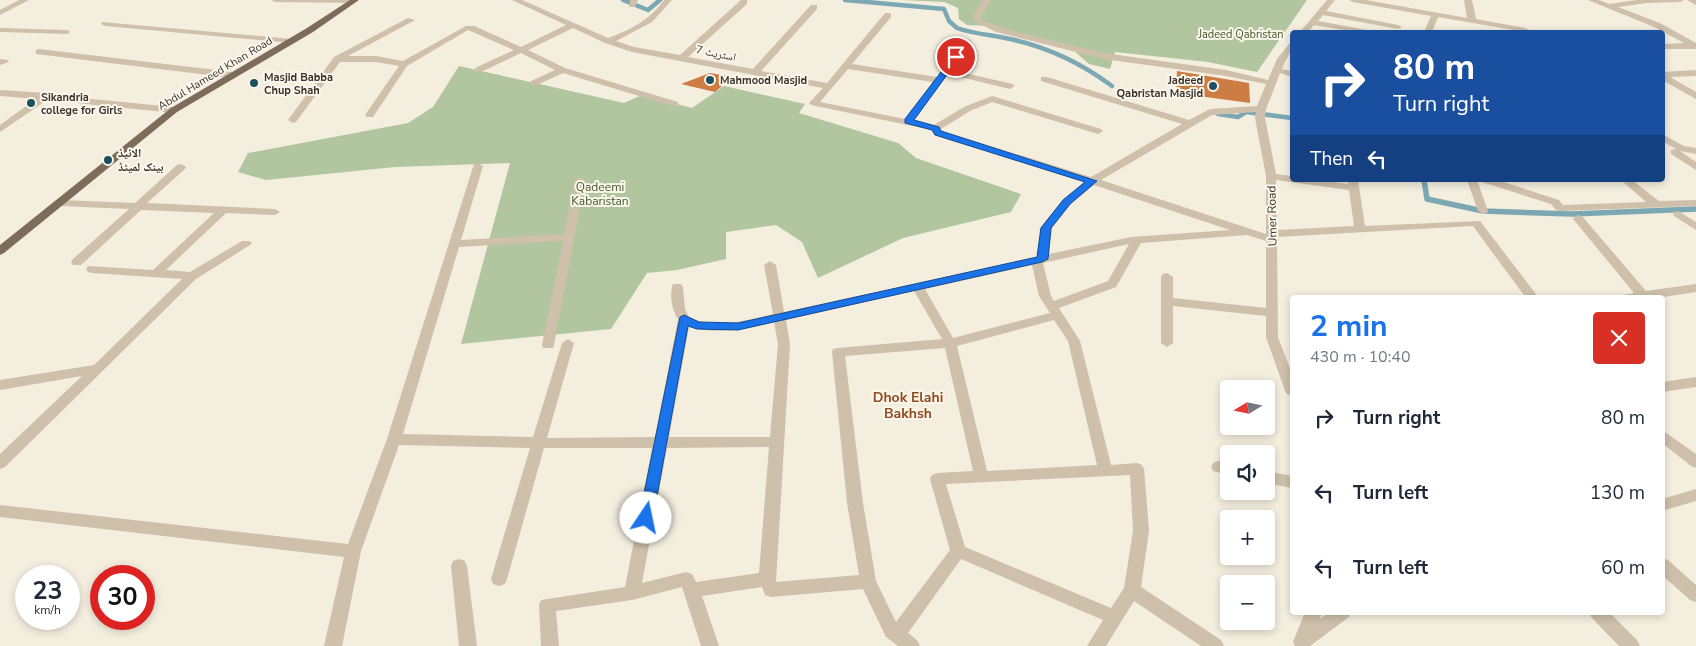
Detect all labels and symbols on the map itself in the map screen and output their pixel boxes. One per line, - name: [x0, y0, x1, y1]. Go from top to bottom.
- park label: Jadeed Qabristan: [1197, 27, 1284, 42]
- street label: Abdul Hameed Khan Road: [155, 33, 275, 114]
- pin: [935, 36, 977, 78]
- street label: اسٹریٹ 7: [695, 42, 737, 65]
- place label: Masjid Babba Chup Shah: [264, 70, 333, 98]
- place label: Mahmood Masjid: [720, 73, 807, 88]
- place label: Jadeed Qabristan Masjid: [1116, 73, 1203, 101]
- marker: Mahmood Masjid: [704, 74, 716, 86]
- marker: Masjid Babba Chup Shah: [248, 77, 260, 89]
- marker: Jadeed Qabristan Masjid: [1207, 80, 1219, 92]
- place label: Sikandria college for Girls: [41, 90, 122, 118]
- marker: Sikandria college for Girls: [25, 97, 37, 109]
- place label: الائیڈ بینک لمیٹڈ: [118, 145, 164, 175]
- marker: الائیڈ بینک لمیٹڈ: [102, 154, 114, 166]
- park label: Qadeemi Kabaristan: [571, 179, 629, 209]
- street label: Umer Road: [1263, 186, 1281, 246]
- north arrow: [1220, 380, 1275, 435]
- district label: Dhok Elahi Bakhsh: [873, 388, 943, 423]
- position arrow: [619, 491, 671, 543]
- speed limit sign: 30: [90, 565, 155, 630]

